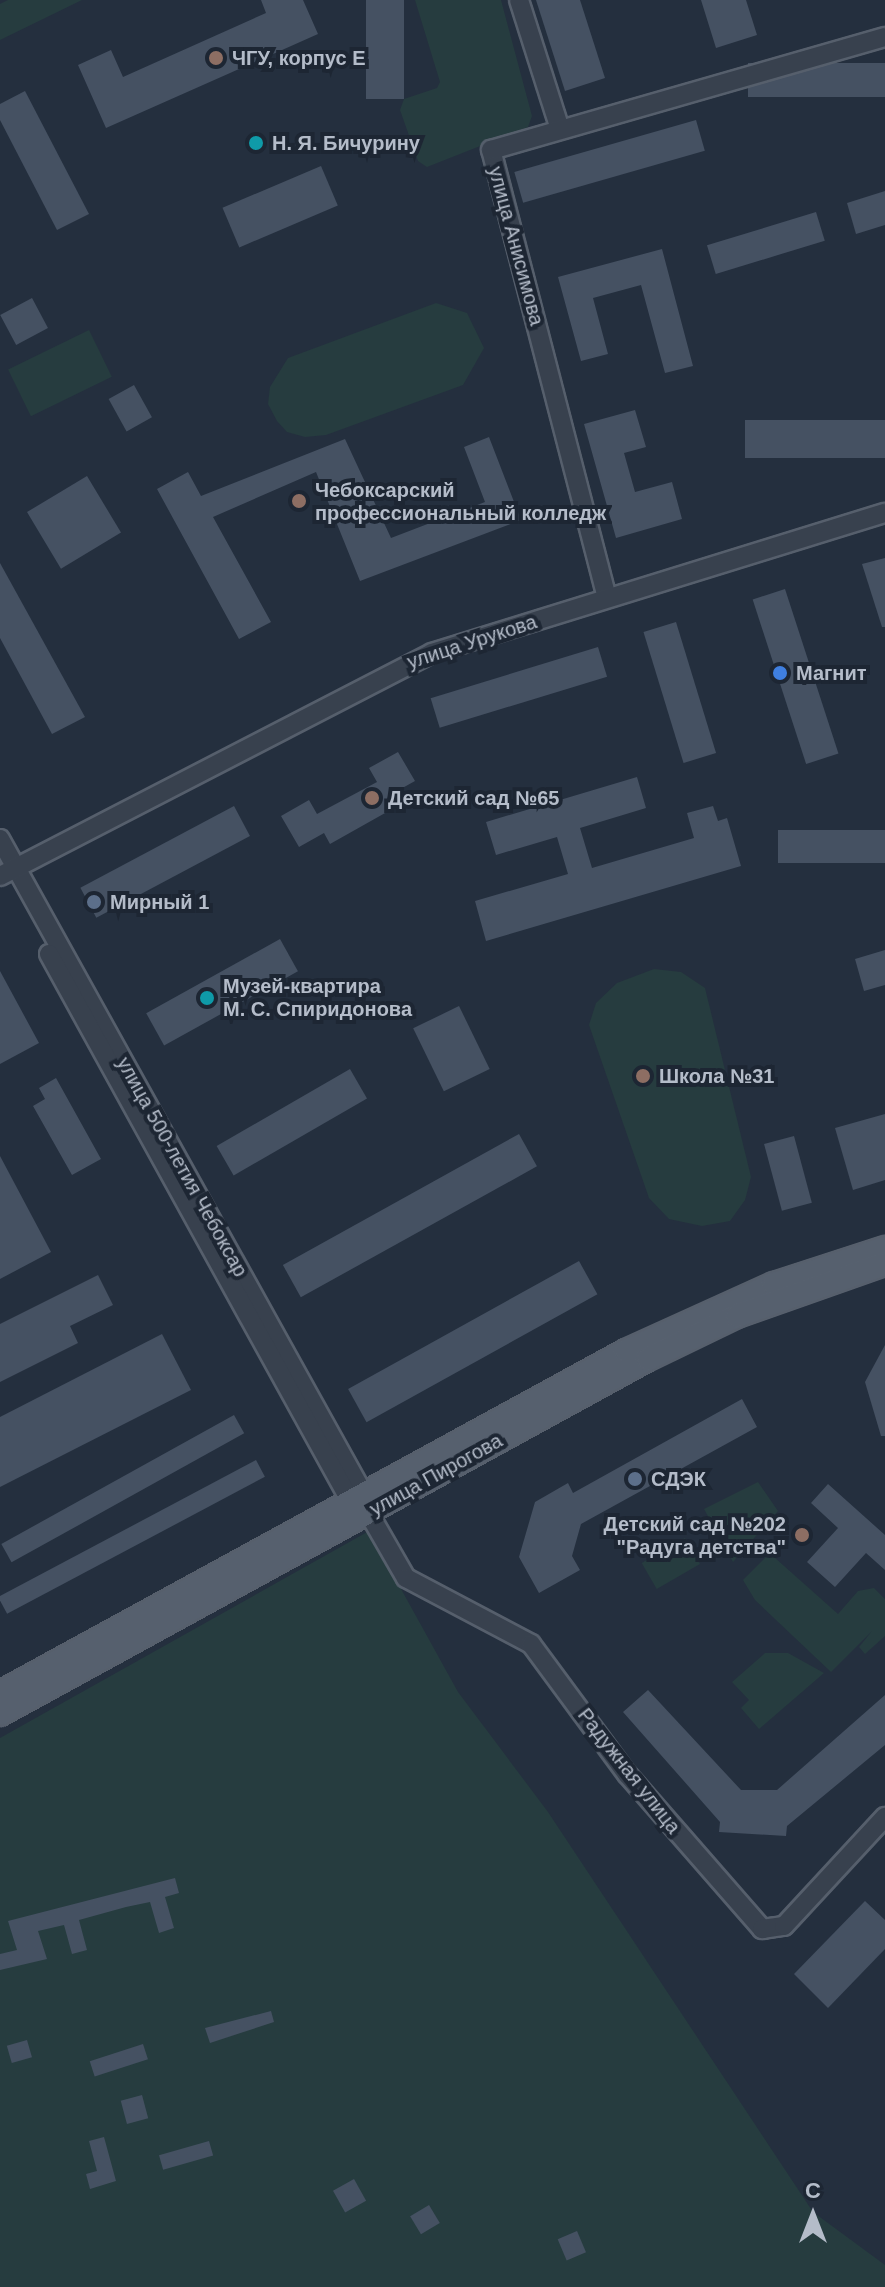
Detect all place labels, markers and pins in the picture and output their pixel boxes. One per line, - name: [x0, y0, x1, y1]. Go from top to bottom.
- place label: ЧГУ, корпус Е: [232, 46, 366, 70]
- marker: ЧГУ, корпус Е: [207, 49, 225, 67]
- place label: Н. Я. Бичурину: [272, 131, 420, 155]
- marker: Н. Я. Бичурину: [247, 134, 265, 152]
- place label: Чебоксарский профессиональный колледж: [315, 478, 606, 525]
- marker: Чебоксарский профессиональный колледж: [290, 492, 308, 510]
- place label: Магнит: [796, 661, 867, 685]
- marker: Магнит: [771, 664, 789, 682]
- place label: Детский сад №65: [388, 786, 559, 810]
- marker: Детский сад №65: [363, 789, 381, 807]
- place label: Мирный 1: [110, 890, 209, 914]
- marker: Мирный 1: [85, 893, 103, 911]
- place label: Музей-квартира М. С. Спиридонова: [223, 974, 412, 1021]
- marker: Музей-квартира М. С. Спиридонова: [198, 989, 216, 1007]
- place label: Школа №31: [659, 1064, 774, 1088]
- marker: Школа №31: [634, 1067, 652, 1085]
- place label: СДЭК: [651, 1467, 706, 1491]
- marker: СДЭК: [626, 1470, 644, 1488]
- place label: Детский сад №202 "Радуга детства": [603, 1512, 786, 1559]
- marker: Детский сад №202 "Радуга детства": [793, 1526, 811, 1544]

